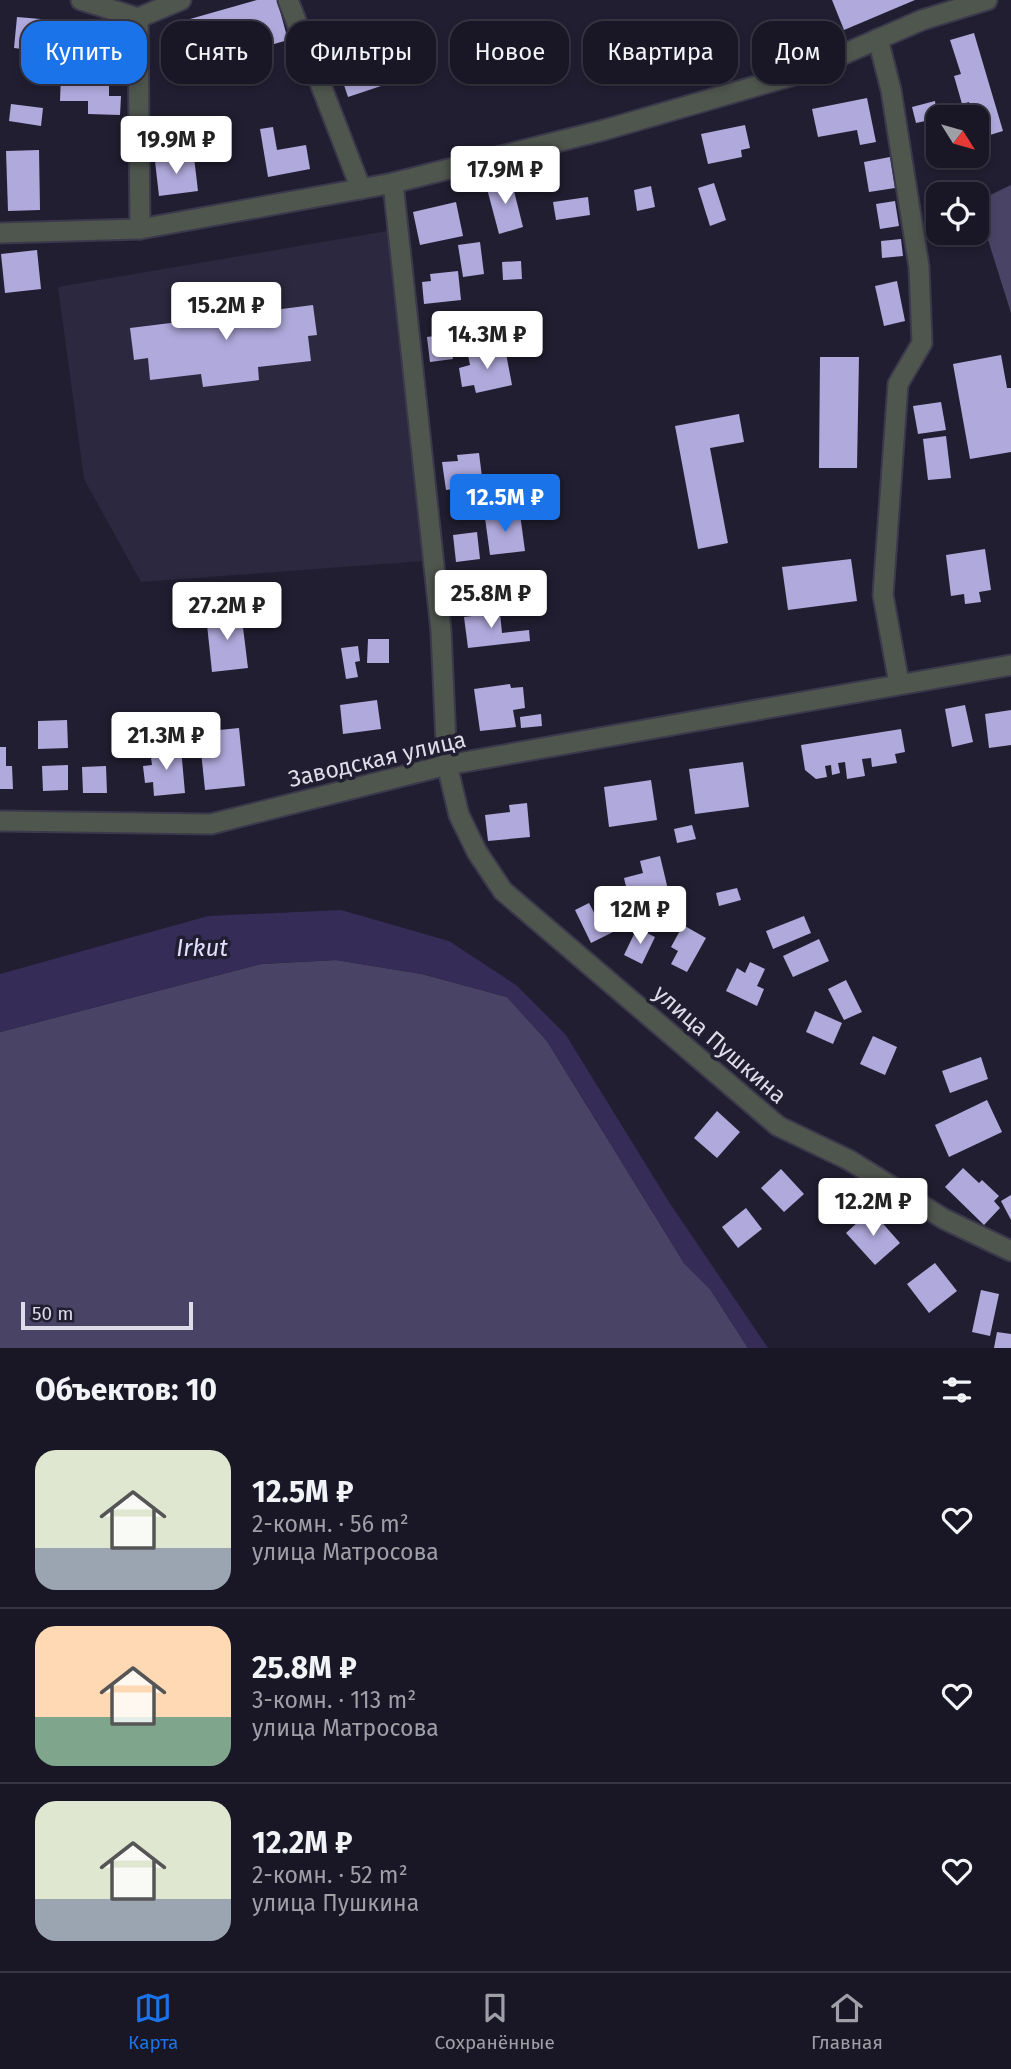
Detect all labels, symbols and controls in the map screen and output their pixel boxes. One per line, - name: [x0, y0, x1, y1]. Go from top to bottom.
- chip: Купить: [21, 21, 147, 84]
- chip: Снять: [161, 21, 272, 84]
- chip: Фильтры: [286, 21, 436, 84]
- chip: Новое: [450, 21, 569, 84]
- chip: Квартира: [583, 21, 738, 84]
- chip: Дом: [752, 21, 845, 84]
- north arrow: [926, 105, 989, 168]
- map controls: [926, 105, 989, 245]
- pin: 19.9M ₽: [111, 116, 241, 176]
- text: 19.9M ₽: [137, 125, 215, 153]
- pin: 17.9M ₽: [440, 146, 570, 206]
- text: 17.9M ₽: [467, 155, 543, 183]
- button: locate: [926, 182, 989, 245]
- pin: 15.2M ₽: [161, 282, 291, 342]
- text: 15.2M ₽: [187, 291, 265, 319]
- pin: 14.3M ₽: [422, 312, 552, 371]
- text: 14.3M ₽: [448, 320, 526, 348]
- pin: 12.5M ₽: [440, 475, 570, 534]
- text: 12.5M ₽: [466, 483, 544, 511]
- pin: 25.8M ₽: [426, 570, 556, 630]
- text: 25.8M ₽: [451, 579, 531, 607]
- pin: 27.2M ₽: [162, 582, 292, 642]
- text: 27.2M ₽: [188, 591, 266, 619]
- pin: 21.3M ₽: [101, 712, 231, 772]
- text: 21.3M ₽: [127, 721, 205, 749]
- street label: Заводская улица: [286, 725, 468, 793]
- pin: 12M ₽: [591, 886, 689, 946]
- text: 12M ₽: [610, 895, 670, 923]
- water label: Irkut: [176, 934, 228, 962]
- street label: улица Пушкина: [648, 979, 792, 1109]
- pin: 12.2M ₽: [808, 1178, 938, 1238]
- text: 12.2M ₽: [834, 1187, 912, 1215]
- scale bar: [21, 1299, 192, 1331]
- text: 50 m: [32, 1302, 73, 1325]
- icon: filters: [938, 1371, 976, 1409]
- text: Объектов: 10: [35, 1372, 217, 1408]
- text: 12.5M ₽: [252, 1474, 354, 1510]
- icon: home: [91, 1478, 175, 1562]
- icon: heart: [938, 1501, 976, 1539]
- text: 2-комн. · 56 m²: [252, 1510, 409, 1538]
- text: улица Матросова: [252, 1538, 439, 1566]
- text: 25.8M ₽: [252, 1650, 357, 1686]
- icon: home: [91, 1654, 175, 1738]
- icon: heart: [938, 1677, 976, 1715]
- text: 3-комн. · 113 m²: [252, 1686, 416, 1714]
- text: улица Матросова: [252, 1714, 439, 1742]
- text: 12.2M ₽: [252, 1825, 353, 1861]
- icon: home: [91, 1829, 175, 1913]
- icon: heart: [938, 1852, 976, 1890]
- text: 2-комн. · 52 m²: [252, 1861, 408, 1889]
- text: улица Пушкина: [252, 1889, 419, 1917]
- tab: Карта: [128, 1989, 178, 2054]
- tab: Сохранённые: [435, 1989, 555, 2054]
- tab: Главная: [811, 1989, 883, 2054]

